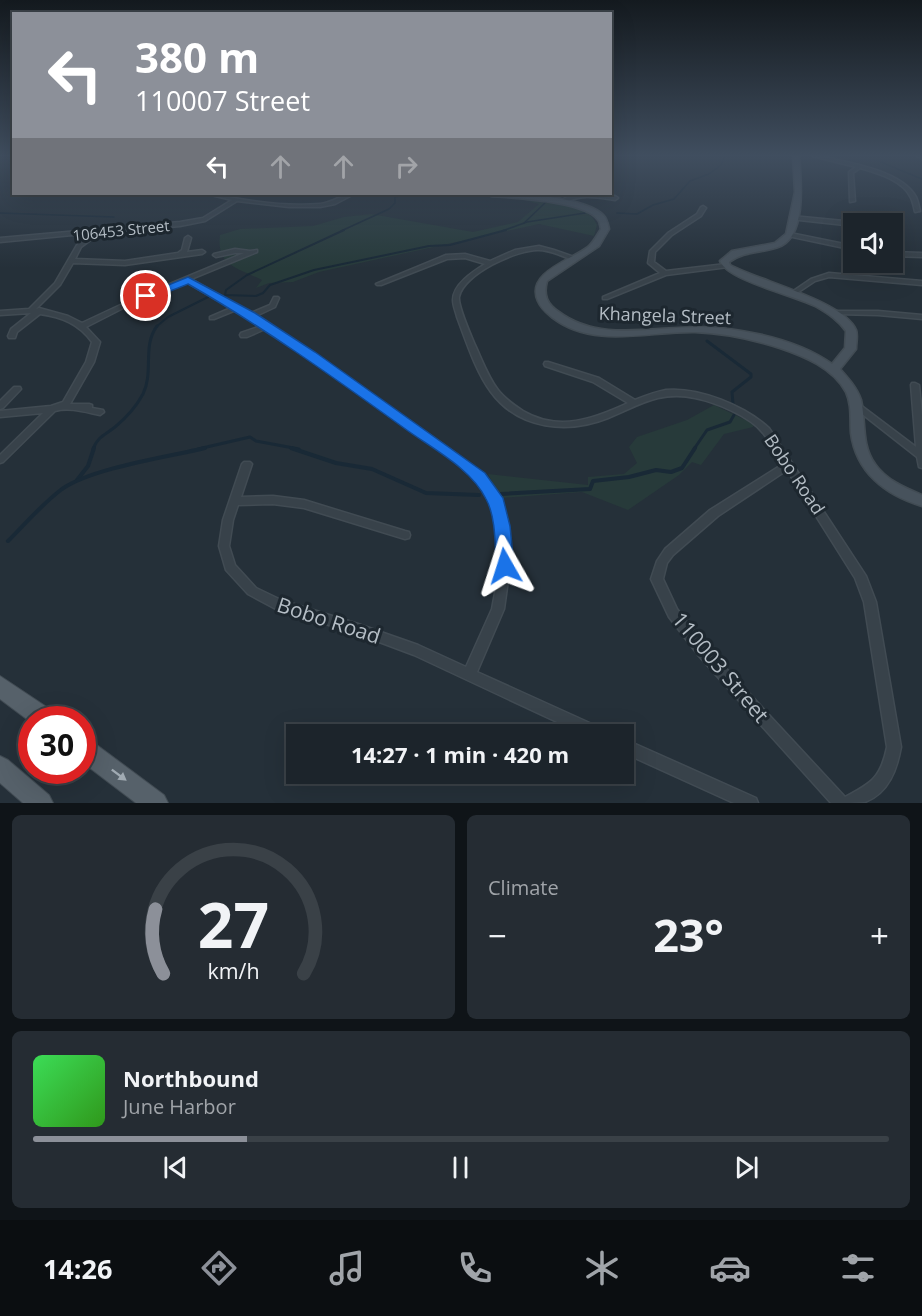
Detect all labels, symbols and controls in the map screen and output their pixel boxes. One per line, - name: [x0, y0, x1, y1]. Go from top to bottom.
- text: 380 m: [135, 28, 259, 85]
- icon: left: [36, 36, 114, 114]
- text: 110007 Street: [135, 82, 310, 119]
- icon: left: [201, 150, 234, 183]
- icon: ahead: [264, 150, 297, 183]
- icon: ahead: [327, 150, 360, 183]
- icon: right: [390, 150, 423, 183]
- map controls: [843, 213, 903, 273]
- button: sound: [843, 213, 903, 273]
- street label: 106453 Street: [72, 215, 170, 245]
- pin: [120, 270, 171, 321]
- icon: arrive: [129, 279, 162, 312]
- street label: Khangela Street: [598, 301, 732, 329]
- street label: Bobo Road: [759, 429, 831, 519]
- position arrow: [473, 534, 537, 598]
- street label: Bobo Road: [274, 590, 384, 650]
- street label: 110003 Street: [667, 606, 775, 728]
- speed limit sign: 30: [18, 706, 96, 784]
- text: 14:27 · 1 min · 420 m: [351, 739, 569, 769]
- one-way arrow: [112, 769, 127, 781]
- text: Climate: [488, 874, 559, 901]
- text: 27: [198, 881, 269, 966]
- text: 23°: [653, 904, 724, 965]
- text: −: [488, 913, 507, 958]
- text: +: [870, 913, 889, 958]
- text: km/h: [207, 956, 260, 985]
- text: Northbound: [123, 1063, 259, 1093]
- text: June Harbor: [123, 1093, 236, 1120]
- icon: previous: [159, 1151, 192, 1184]
- icon: pause: [444, 1151, 477, 1184]
- icon: next: [730, 1151, 763, 1184]
- icon: directions: [198, 1247, 240, 1289]
- icon: music: [326, 1247, 368, 1289]
- icon: phone: [454, 1247, 496, 1289]
- icon: climate: [581, 1247, 623, 1289]
- icon: car: [709, 1247, 751, 1289]
- icon: filters: [837, 1247, 879, 1289]
- text: 14:26: [43, 1250, 112, 1287]

